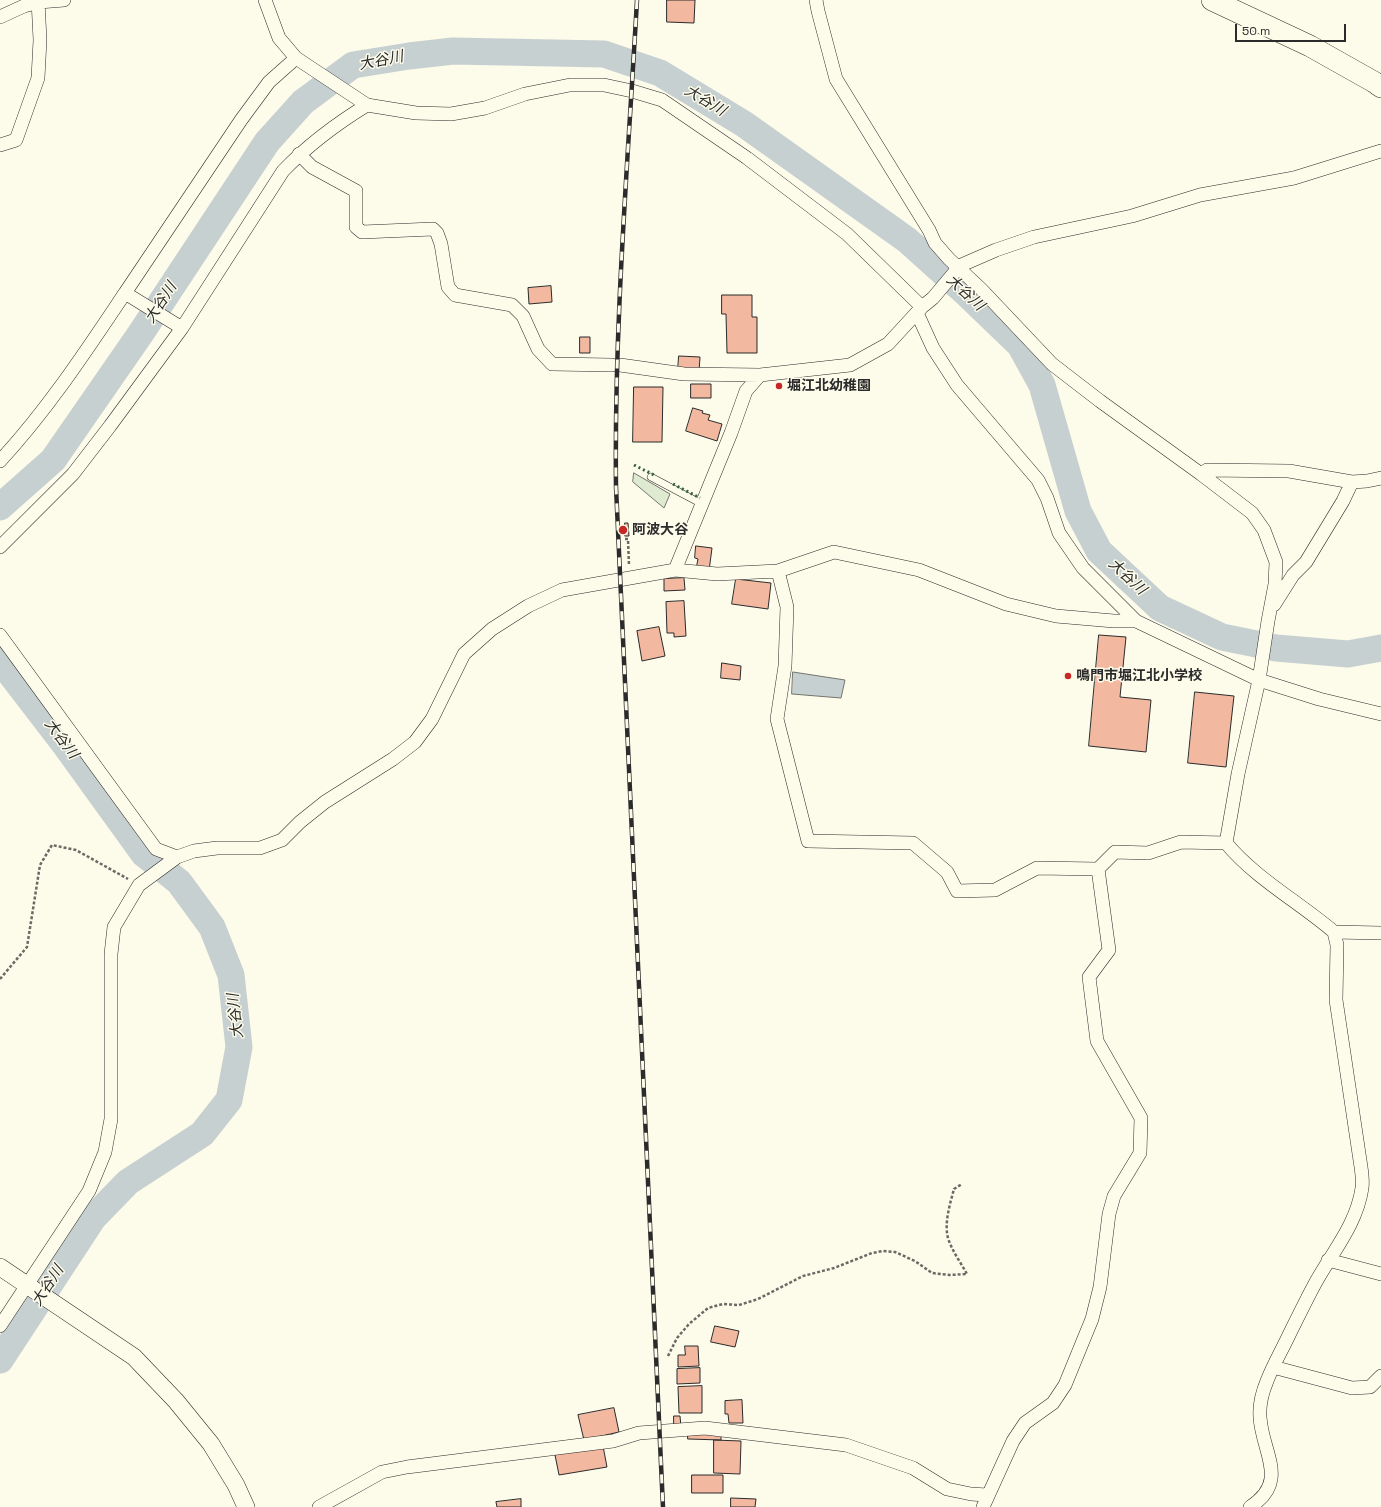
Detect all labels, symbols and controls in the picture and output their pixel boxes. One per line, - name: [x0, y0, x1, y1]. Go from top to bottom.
- scale bar: [1237, 16, 1348, 42]
- text: 50 m: [1242, 23, 1270, 39]
- water label: 大谷川: [357, 48, 405, 74]
- water label: 大谷川: [681, 82, 729, 120]
- water label: 大谷川: [942, 271, 988, 315]
- water label: 大谷川: [141, 279, 181, 327]
- place label: 堀江北幼稚園: [787, 378, 871, 394]
- marker: 堀江北幼稚園: [774, 381, 784, 391]
- place label: 阿波大谷: [632, 522, 688, 538]
- marker: 阿波大谷: [617, 524, 629, 536]
- water label: 大谷川: [1104, 555, 1150, 599]
- place label: 鳴門市堀江北小学校: [1076, 668, 1202, 684]
- marker: 鳴門市堀江北小学校: [1063, 671, 1073, 681]
- water label: 大谷川: [40, 716, 82, 762]
- water label: 大谷川: [225, 993, 247, 1039]
- water label: 大谷川: [28, 1262, 68, 1310]

